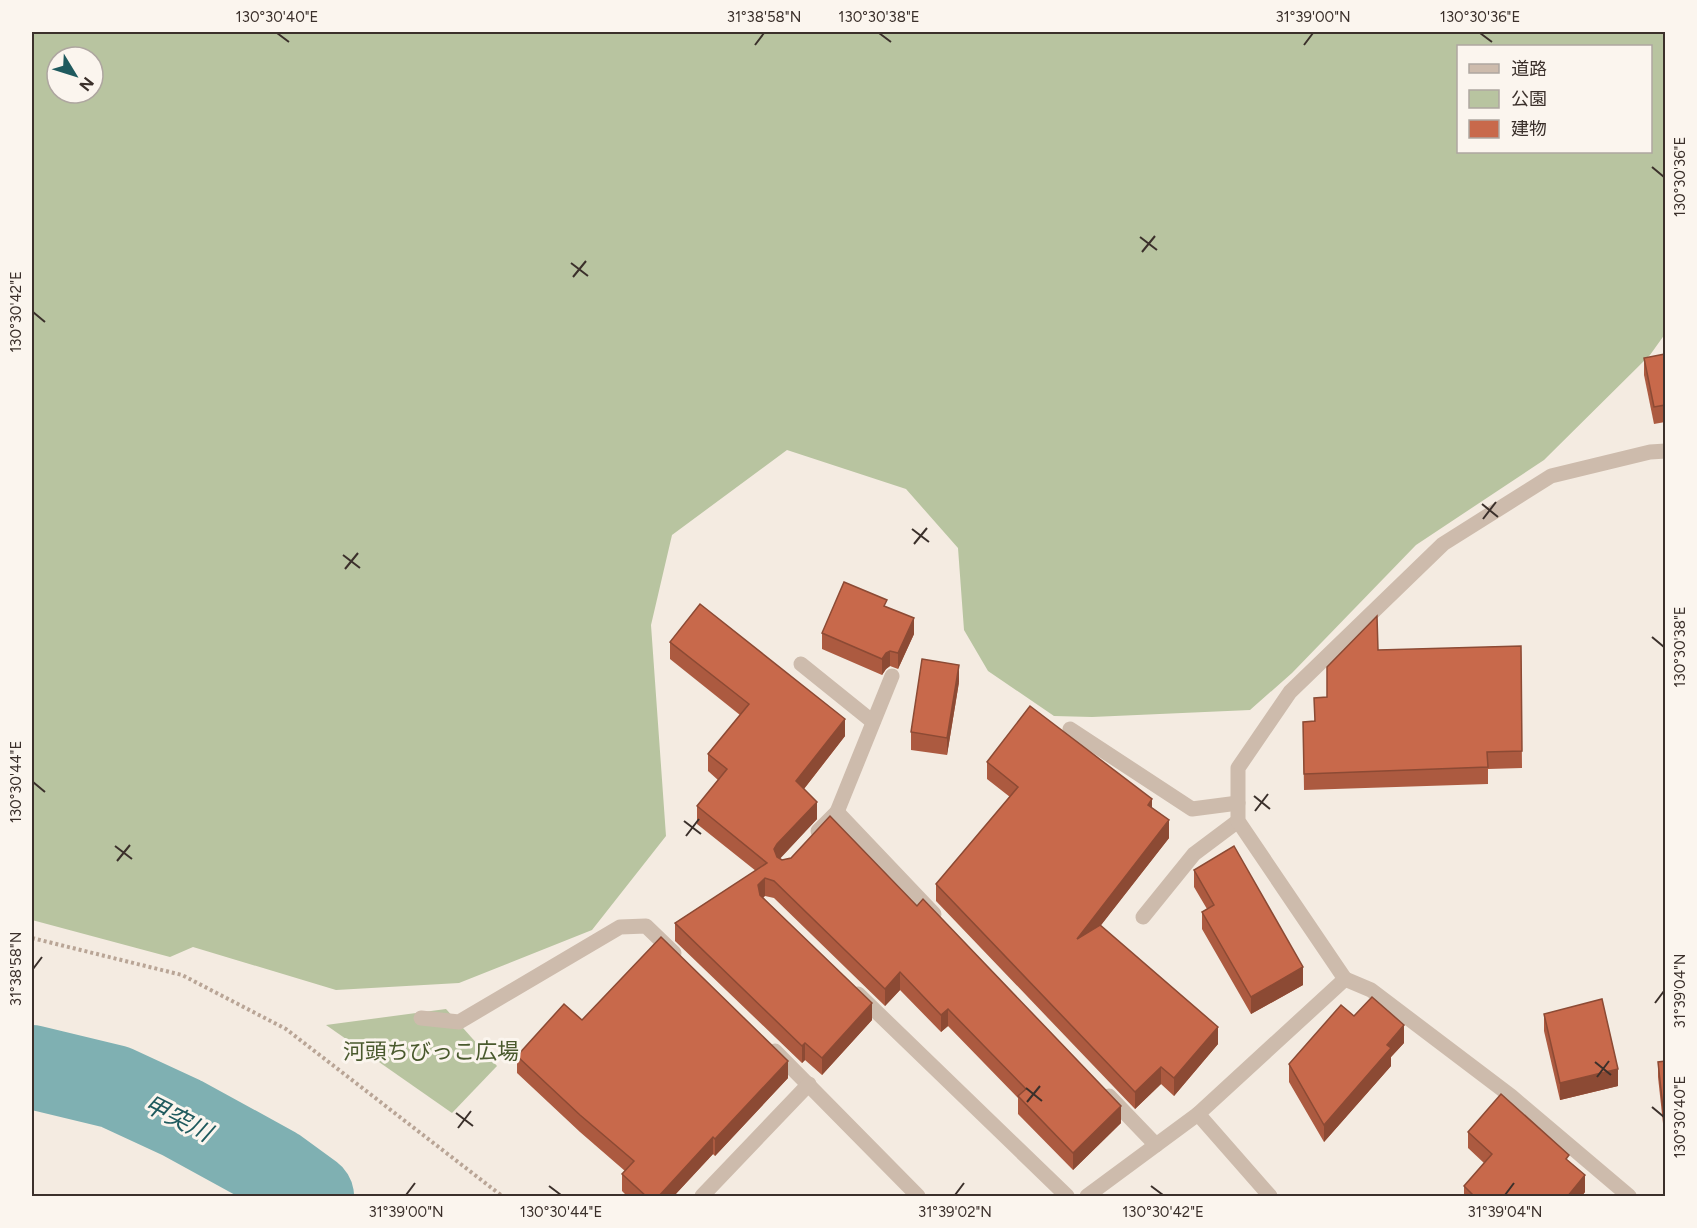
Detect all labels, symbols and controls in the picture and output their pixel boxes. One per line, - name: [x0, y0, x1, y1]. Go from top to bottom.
- text: 130°30'40"E: [236, 8, 318, 26]
- text: 31°38'58"N: [727, 8, 801, 26]
- text: 130°30'38"E: [838, 8, 920, 26]
- text: 31°39'00"N: [1275, 8, 1351, 26]
- text: 130°30'36"E: [1440, 8, 1520, 26]
- north arrow: [45, 45, 105, 105]
- legend: [1457, 45, 1652, 153]
- text: 道路: [1511, 58, 1547, 80]
- text: N: [75, 73, 98, 95]
- text: 公園: [1511, 88, 1547, 110]
- text: 建物: [1511, 118, 1547, 140]
- text: 130°30'36"E: [1671, 137, 1689, 217]
- text: 130°30'42"E: [7, 271, 25, 353]
- text: 130°30'38"E: [1671, 606, 1689, 688]
- text: 130°30'44"E: [7, 741, 25, 823]
- text: 31°38'58"N: [7, 932, 25, 1006]
- text: 31°39'04"N: [1671, 954, 1689, 1028]
- park label: 河頭ちびっこ広場: [343, 1038, 519, 1065]
- text: 130°30'40"E: [1671, 1076, 1689, 1158]
- water label: 甲突川: [139, 1089, 219, 1149]
- text: 31°39'00"N: [368, 1203, 444, 1221]
- text: 130°30'44"E: [520, 1203, 602, 1221]
- text: 31°39'02"N: [918, 1203, 992, 1221]
- text: 130°30'42"E: [1122, 1203, 1204, 1221]
- text: 31°39'04"N: [1468, 1203, 1542, 1221]

